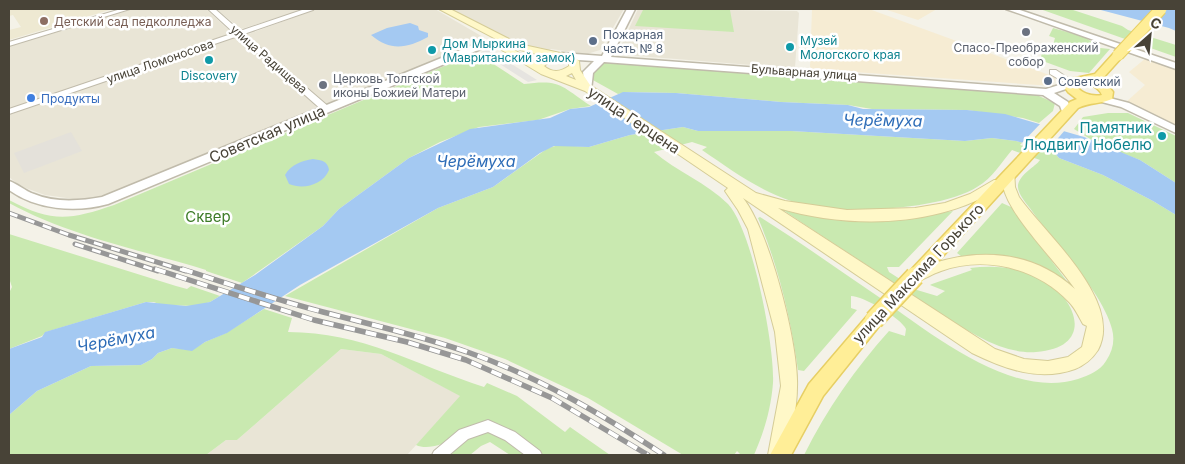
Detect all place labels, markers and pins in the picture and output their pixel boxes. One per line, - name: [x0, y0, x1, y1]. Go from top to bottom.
- place label: Детский сад педколледжа: [54, 14, 212, 29]
- marker: Детский сад педколледжа: [38, 15, 50, 27]
- marker: Спасо-Преображенский собор: [1020, 26, 1032, 38]
- place label: Пожарная часть № 8: [603, 27, 663, 56]
- place label: Музей Мологского края: [800, 33, 900, 62]
- marker: Пожарная часть № 8: [587, 35, 599, 47]
- place label: Дом Мыркина (Мавританский замок): [442, 36, 576, 65]
- place label: Спасо-Преображенский собор: [954, 40, 1099, 69]
- marker: Музей Мологского края: [784, 41, 796, 53]
- marker: Дом Мыркина (Мавританский замок): [426, 44, 438, 56]
- marker: Discovery: [203, 54, 215, 66]
- place label: Discovery: [181, 68, 238, 83]
- place label: Церковь Толгской иконы Божией Матери: [333, 71, 466, 100]
- place label: Советский: [1058, 74, 1121, 89]
- marker: Советский: [1042, 75, 1054, 87]
- marker: Церковь Толгской иконы Божией Матери: [317, 79, 329, 91]
- place label: Продукты: [41, 91, 100, 106]
- marker: Продукты: [25, 92, 37, 104]
- place label: Памятник Людвигу Нобелю: [1023, 118, 1152, 154]
- marker: Памятник Людвигу Нобелю: [1156, 130, 1168, 142]

